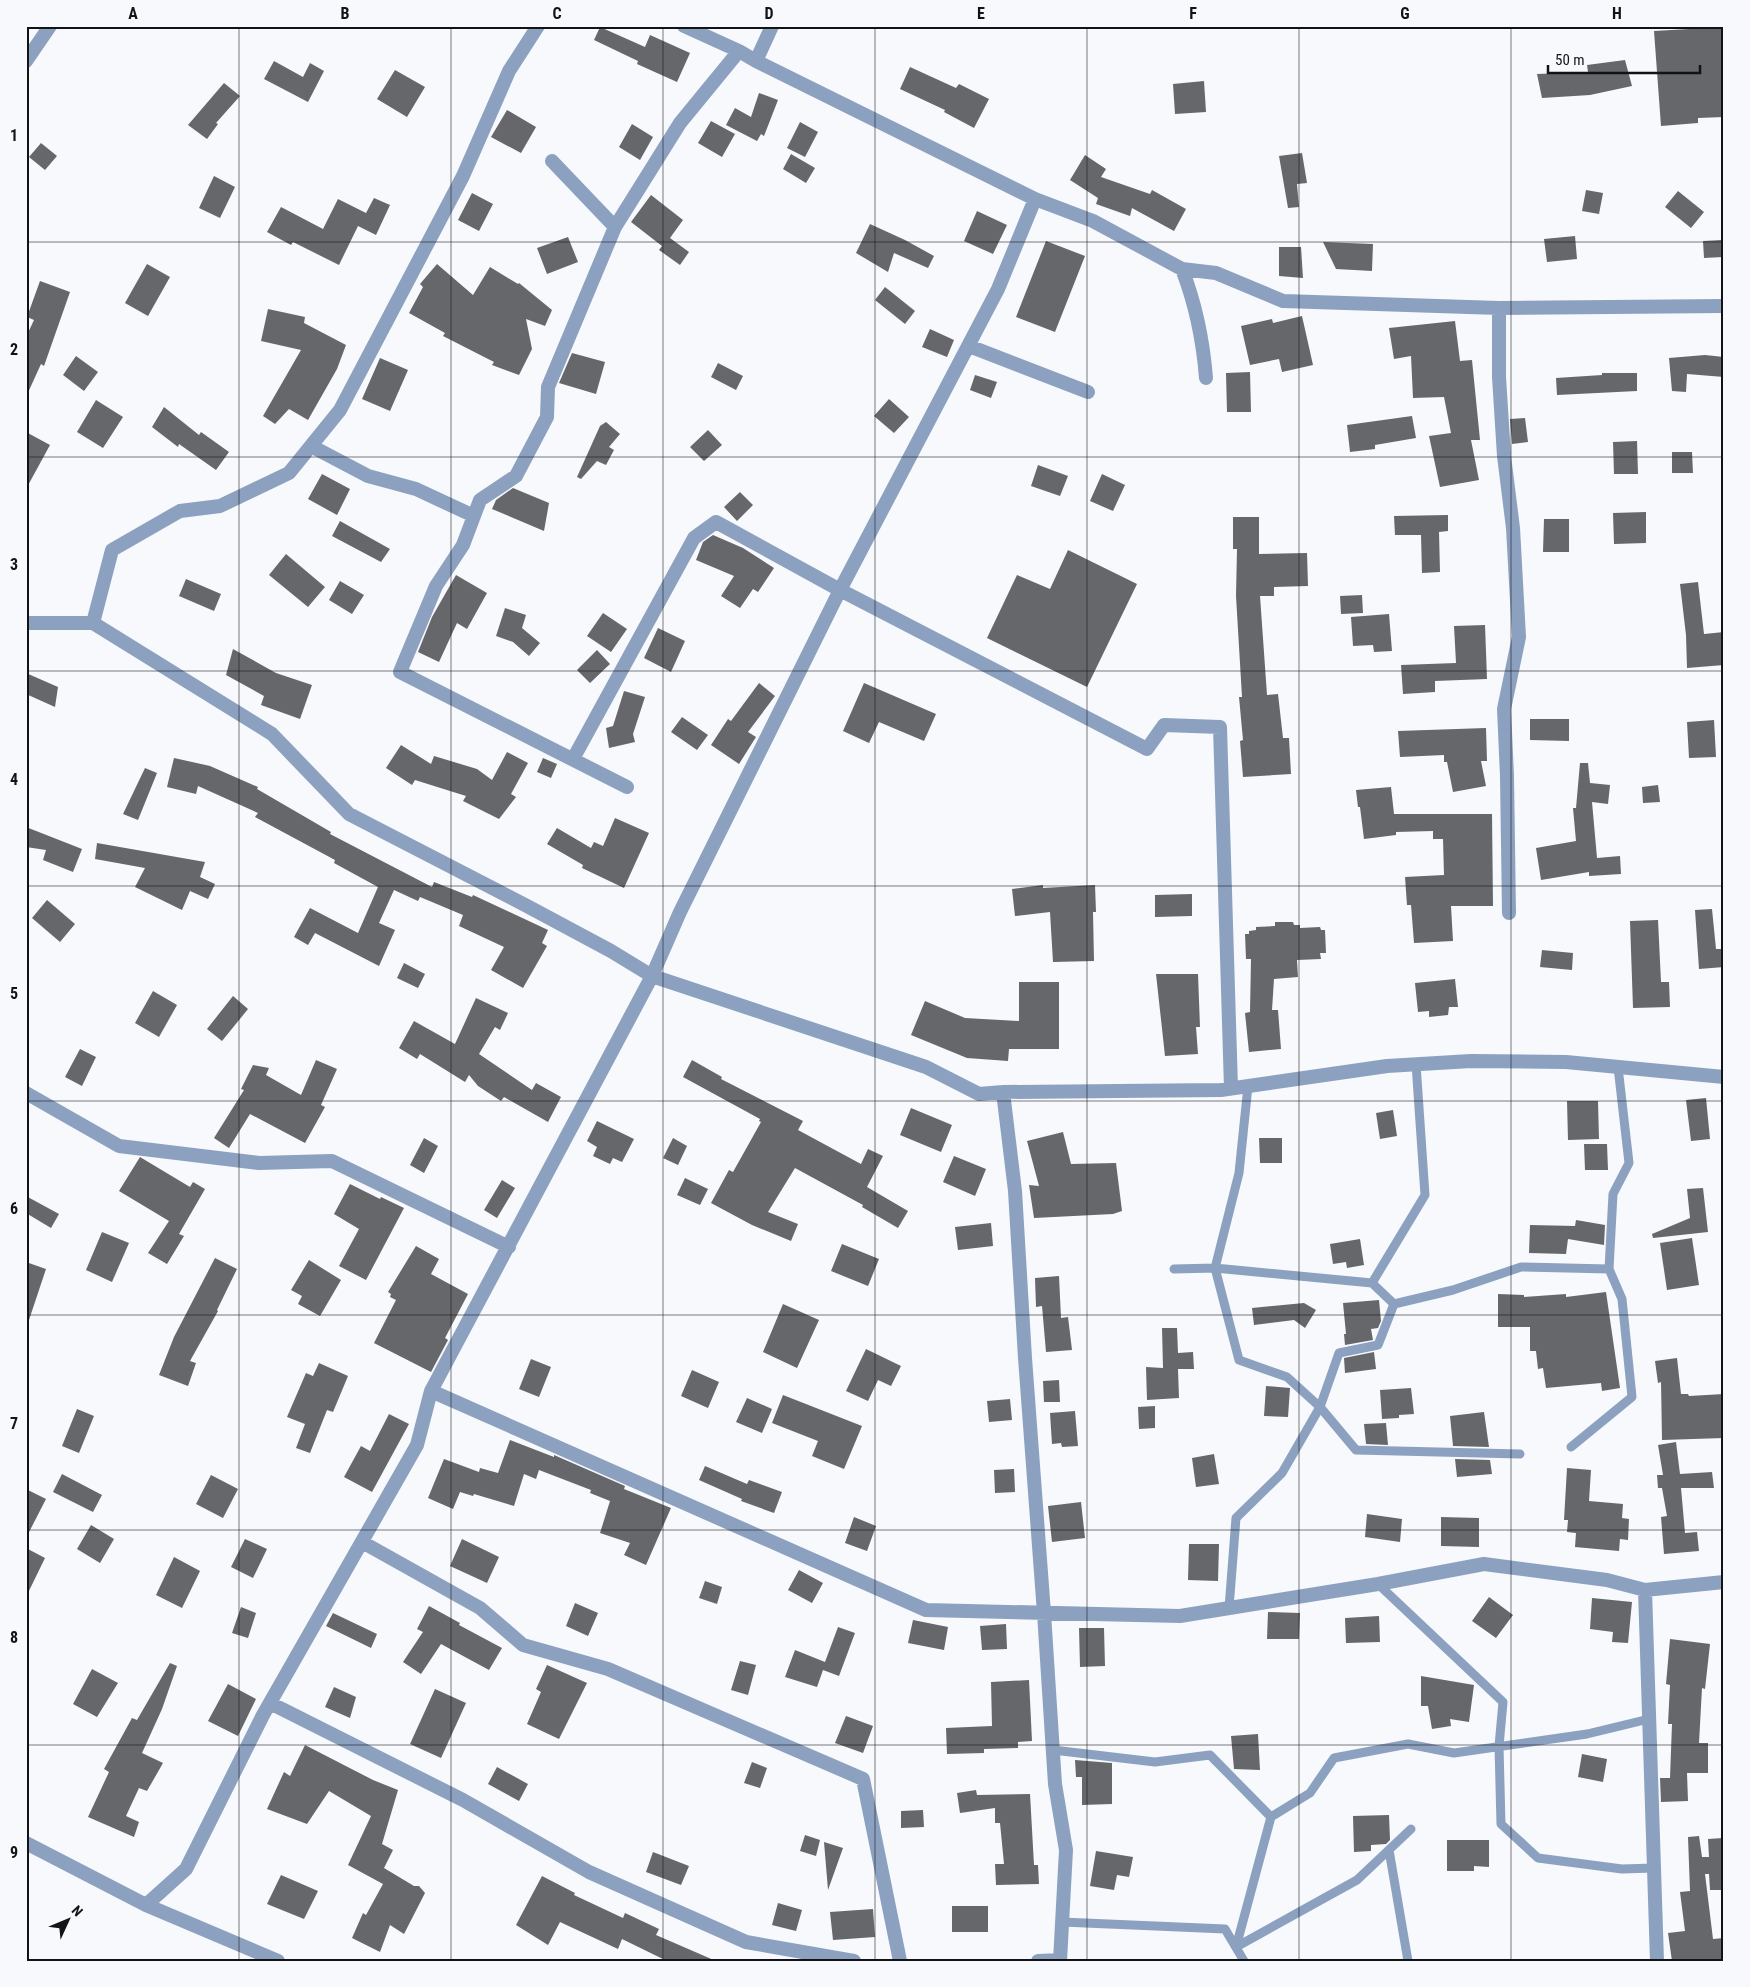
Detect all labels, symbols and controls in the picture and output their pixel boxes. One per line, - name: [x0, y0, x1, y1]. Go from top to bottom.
- text: A: [128, 4, 138, 23]
- text: B: [341, 4, 350, 23]
- text: C: [552, 4, 562, 23]
- text: D: [764, 4, 774, 23]
- text: E: [977, 4, 985, 23]
- text: F: [1189, 4, 1197, 23]
- text: G: [1400, 4, 1410, 23]
- text: H: [1612, 4, 1622, 23]
- scale bar: [1548, 42, 1700, 74]
- text: 50 m: [1555, 51, 1585, 69]
- text: 1: [10, 126, 18, 145]
- text: 2: [10, 340, 18, 359]
- text: 3: [10, 555, 18, 574]
- text: 4: [10, 770, 18, 789]
- text: 5: [10, 984, 18, 1003]
- text: 6: [10, 1199, 18, 1218]
- text: 7: [10, 1414, 18, 1433]
- text: 8: [10, 1628, 18, 1647]
- text: 9: [10, 1843, 18, 1862]
- north arrow: [42, 1894, 92, 1944]
- text: N: [69, 1902, 86, 1920]

